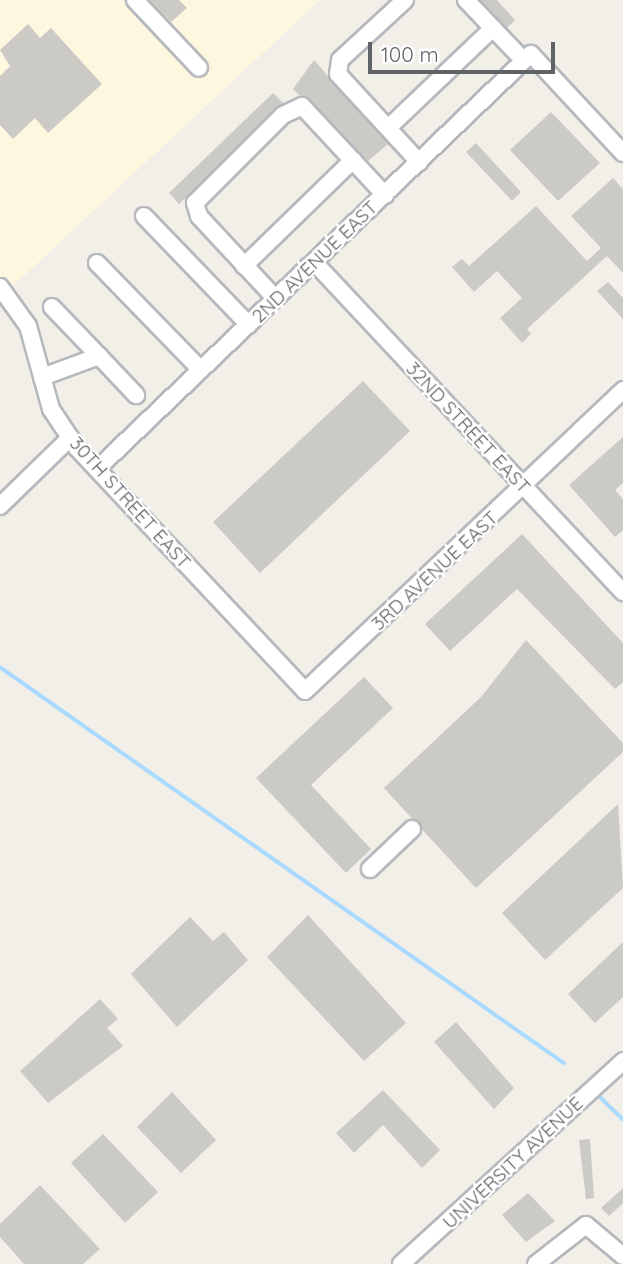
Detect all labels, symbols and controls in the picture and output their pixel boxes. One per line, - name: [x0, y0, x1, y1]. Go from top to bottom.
- scale bar: [371, 28, 558, 72]
- text: 100 m: [381, 41, 439, 67]
- street label: 2ND AVENUE EAST: [247, 196, 383, 328]
- street label: 32ND STREET EAST: [401, 357, 535, 499]
- street label: 30TH STREET EAST: [65, 432, 195, 574]
- street label: 3RD AVENUE EAST: [367, 507, 503, 635]
- street label: UNIVERSITY AVENUE: [438, 1092, 588, 1234]

